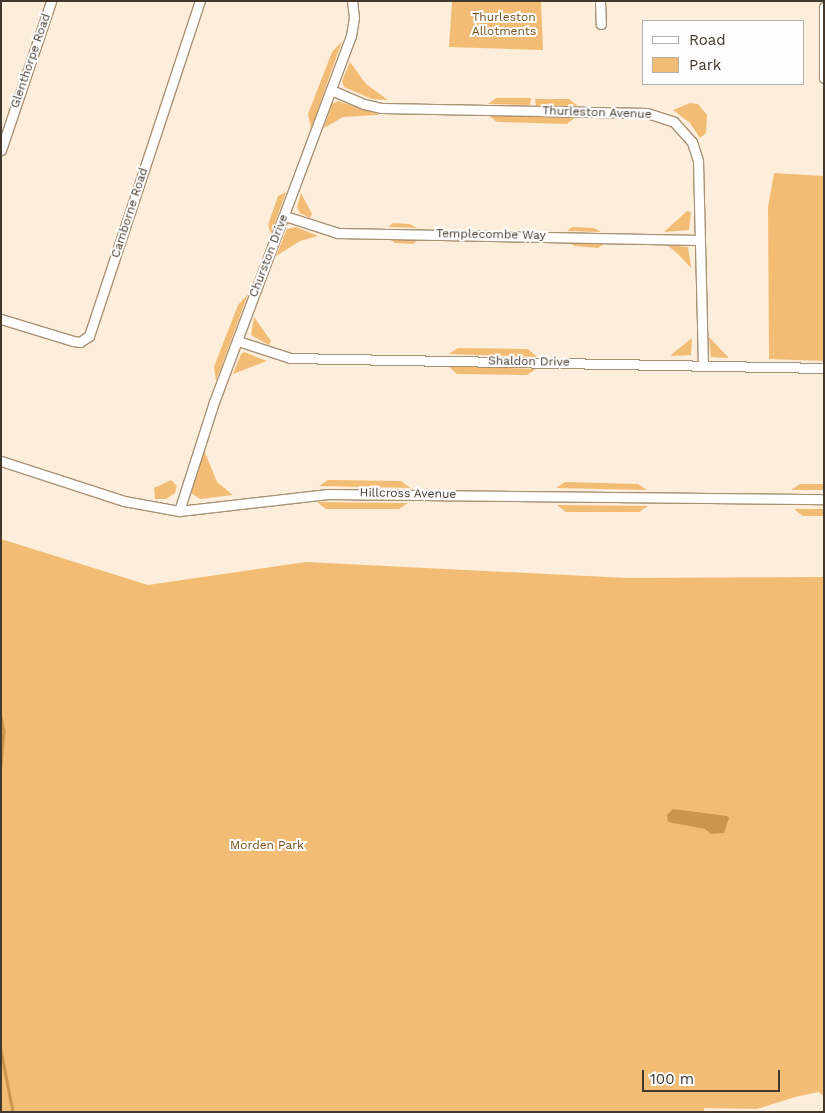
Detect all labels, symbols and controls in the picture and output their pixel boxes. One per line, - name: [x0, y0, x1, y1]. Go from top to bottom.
- park label: Thurleston Allotments: [472, 11, 536, 39]
- street label: Glenthorpe Road: [8, 12, 54, 110]
- legend: [642, 20, 805, 85]
- text: Road: [689, 31, 726, 49]
- text: Park: [689, 56, 721, 74]
- street label: Thurleston Avenue: [542, 104, 652, 122]
- street label: Camborne Road: [109, 166, 151, 260]
- street label: Churston Drive: [247, 213, 291, 299]
- street label: Templecombe Way: [436, 227, 546, 243]
- street label: Shaldon Drive: [488, 354, 570, 370]
- street label: Hillcross Avenue: [359, 486, 457, 502]
- park label: Morden Park: [230, 839, 304, 853]
- scale bar: [645, 1060, 782, 1092]
- text: 100 m: [650, 1070, 694, 1088]

